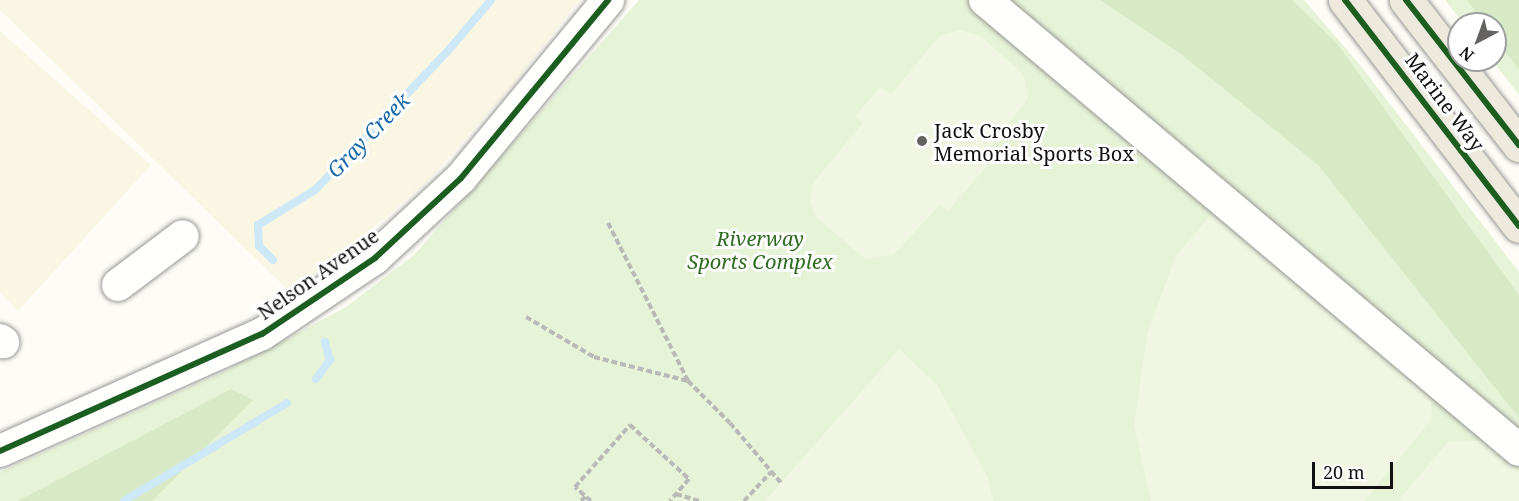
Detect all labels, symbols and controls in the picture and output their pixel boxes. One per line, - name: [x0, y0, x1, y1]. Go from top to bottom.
- north arrow: [1447, 12, 1507, 72]
- text: N: [1455, 42, 1478, 67]
- street label: Marine Way: [1400, 48, 1490, 156]
- water label: Gray Creek: [321, 87, 415, 183]
- place label: Jack Crosby Memorial Sports Box: [934, 118, 1134, 165]
- marker: Jack Crosby Memorial Sports Box: [915, 134, 929, 148]
- street label: Nelson Avenue: [253, 223, 383, 325]
- park label: Riverway Sports Complex: [687, 227, 833, 274]
- scale bar: [1315, 450, 1396, 488]
- text: 20 m: [1323, 460, 1365, 484]

